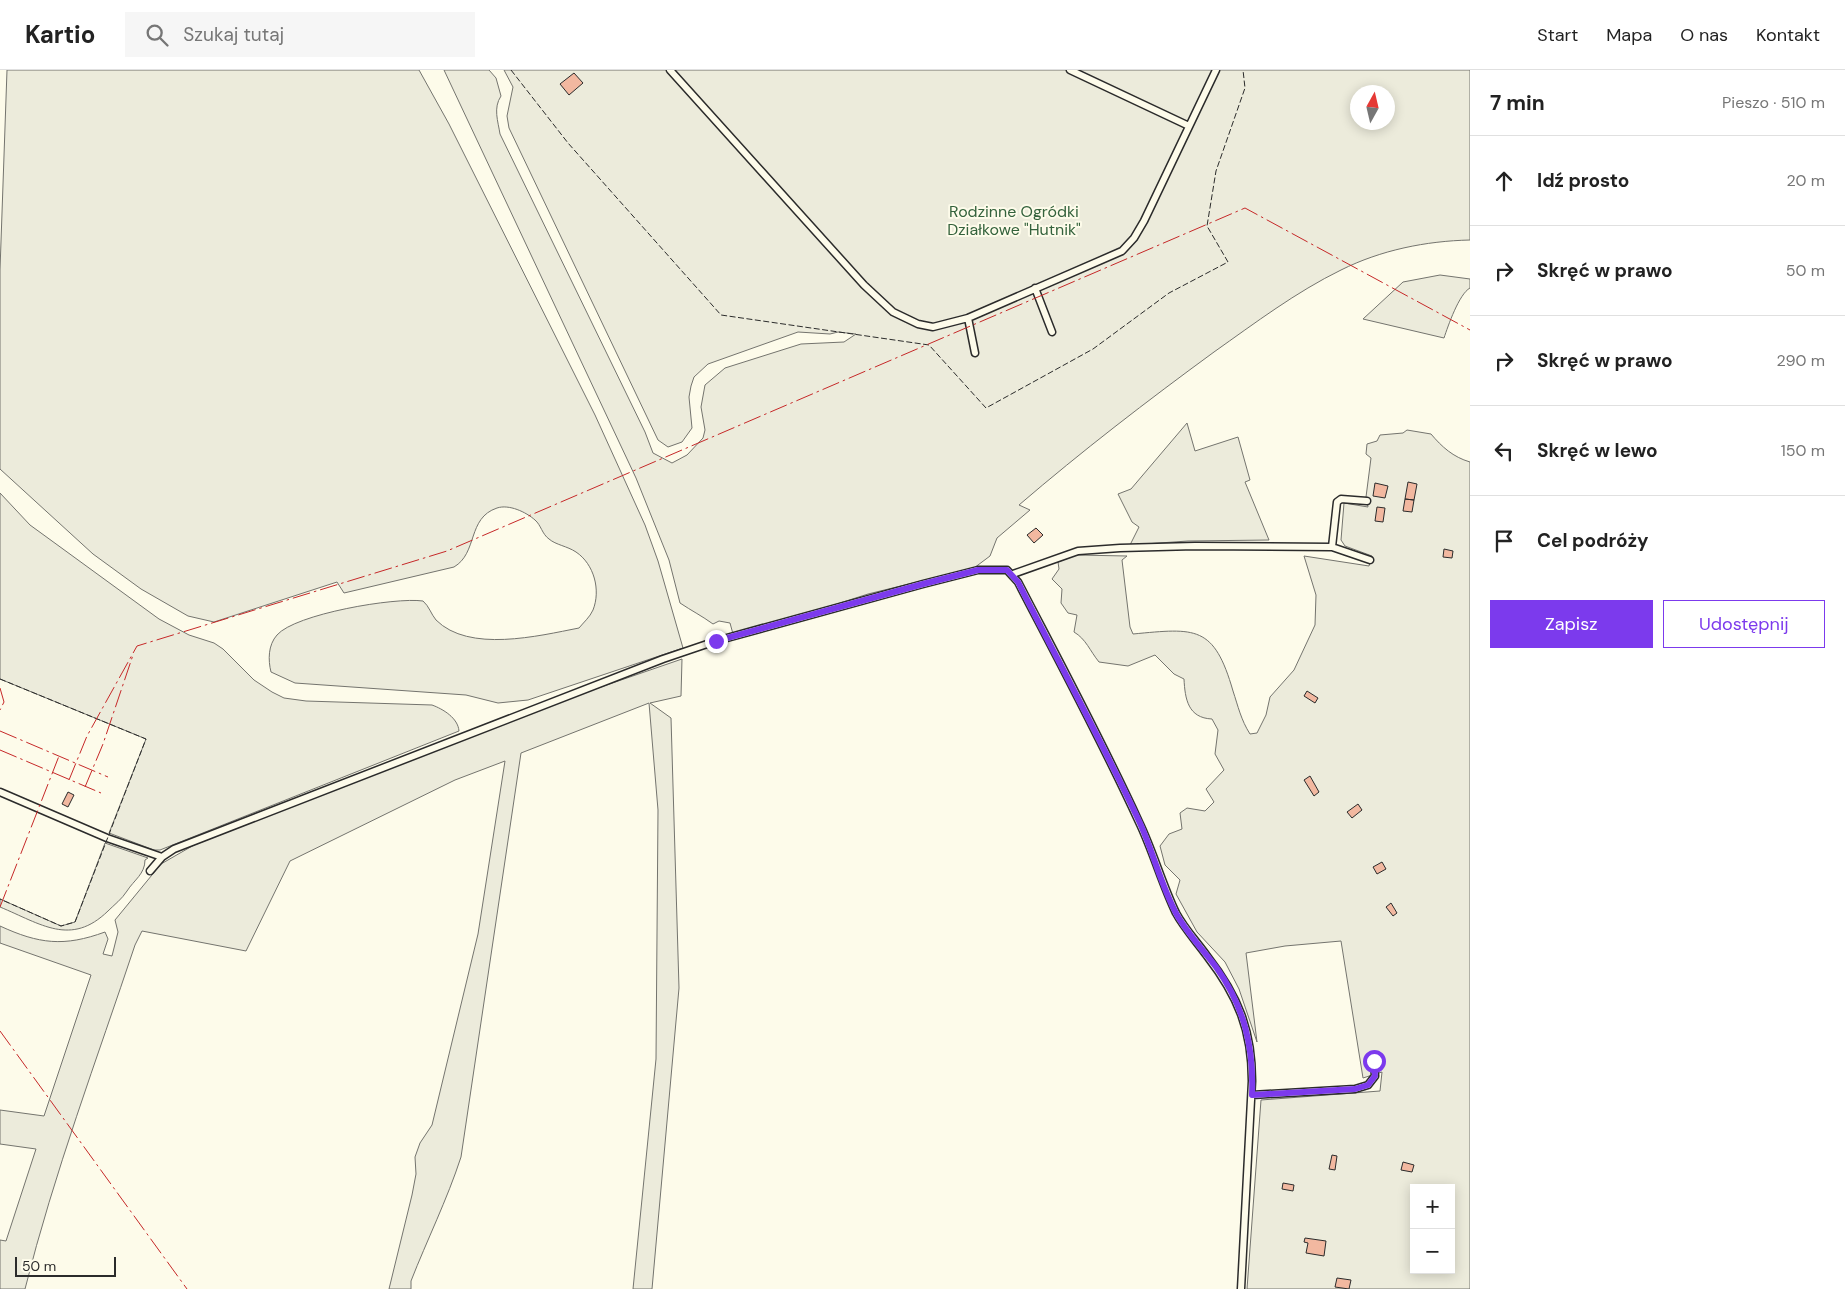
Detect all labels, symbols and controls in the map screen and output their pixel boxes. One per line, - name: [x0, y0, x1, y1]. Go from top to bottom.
- search box: [125, 12, 475, 57]
- text: Kartio: [25, 19, 95, 50]
- icon: search: [143, 21, 171, 49]
- text: Szukaj tutaj: [183, 22, 284, 47]
- text: Start: [1537, 23, 1578, 47]
- text: Mapa: [1606, 23, 1652, 47]
- text: O nas: [1680, 23, 1728, 47]
- text: Kontakt: [1756, 23, 1820, 47]
- north arrow: [1350, 85, 1395, 130]
- text: 7 min: [1490, 89, 1545, 117]
- text: Pieszo · 510 m: [1722, 92, 1825, 113]
- icon: ahead: [1490, 167, 1518, 195]
- text: Idź prosto: [1537, 168, 1629, 193]
- text: 20 m: [1786, 170, 1825, 191]
- park label: Rodzinne Ogródki Działkowe "Hutnik": [947, 201, 1081, 240]
- icon: right: [1490, 257, 1518, 285]
- text: Skręć w prawo: [1537, 258, 1673, 283]
- text: 50 m: [1786, 260, 1825, 281]
- icon: right: [1490, 347, 1518, 375]
- text: Skręć w prawo: [1537, 348, 1673, 373]
- text: 290 m: [1776, 350, 1825, 371]
- icon: left: [1490, 437, 1518, 465]
- text: Skręć w lewo: [1537, 438, 1658, 463]
- text: 150 m: [1781, 440, 1825, 461]
- icon: arrive: [1490, 527, 1518, 555]
- text: Cel podróży: [1537, 528, 1648, 553]
- button: Zapisz: [1490, 600, 1653, 648]
- button: Udostępnij: [1663, 600, 1825, 648]
- route end: [705, 630, 728, 653]
- route start: [1363, 1050, 1386, 1073]
- map controls: [1410, 1184, 1455, 1274]
- button: +: [1410, 1184, 1455, 1229]
- button: −: [1410, 1229, 1455, 1274]
- scale bar: [15, 1254, 116, 1277]
- text: 50 m: [22, 1257, 56, 1275]

